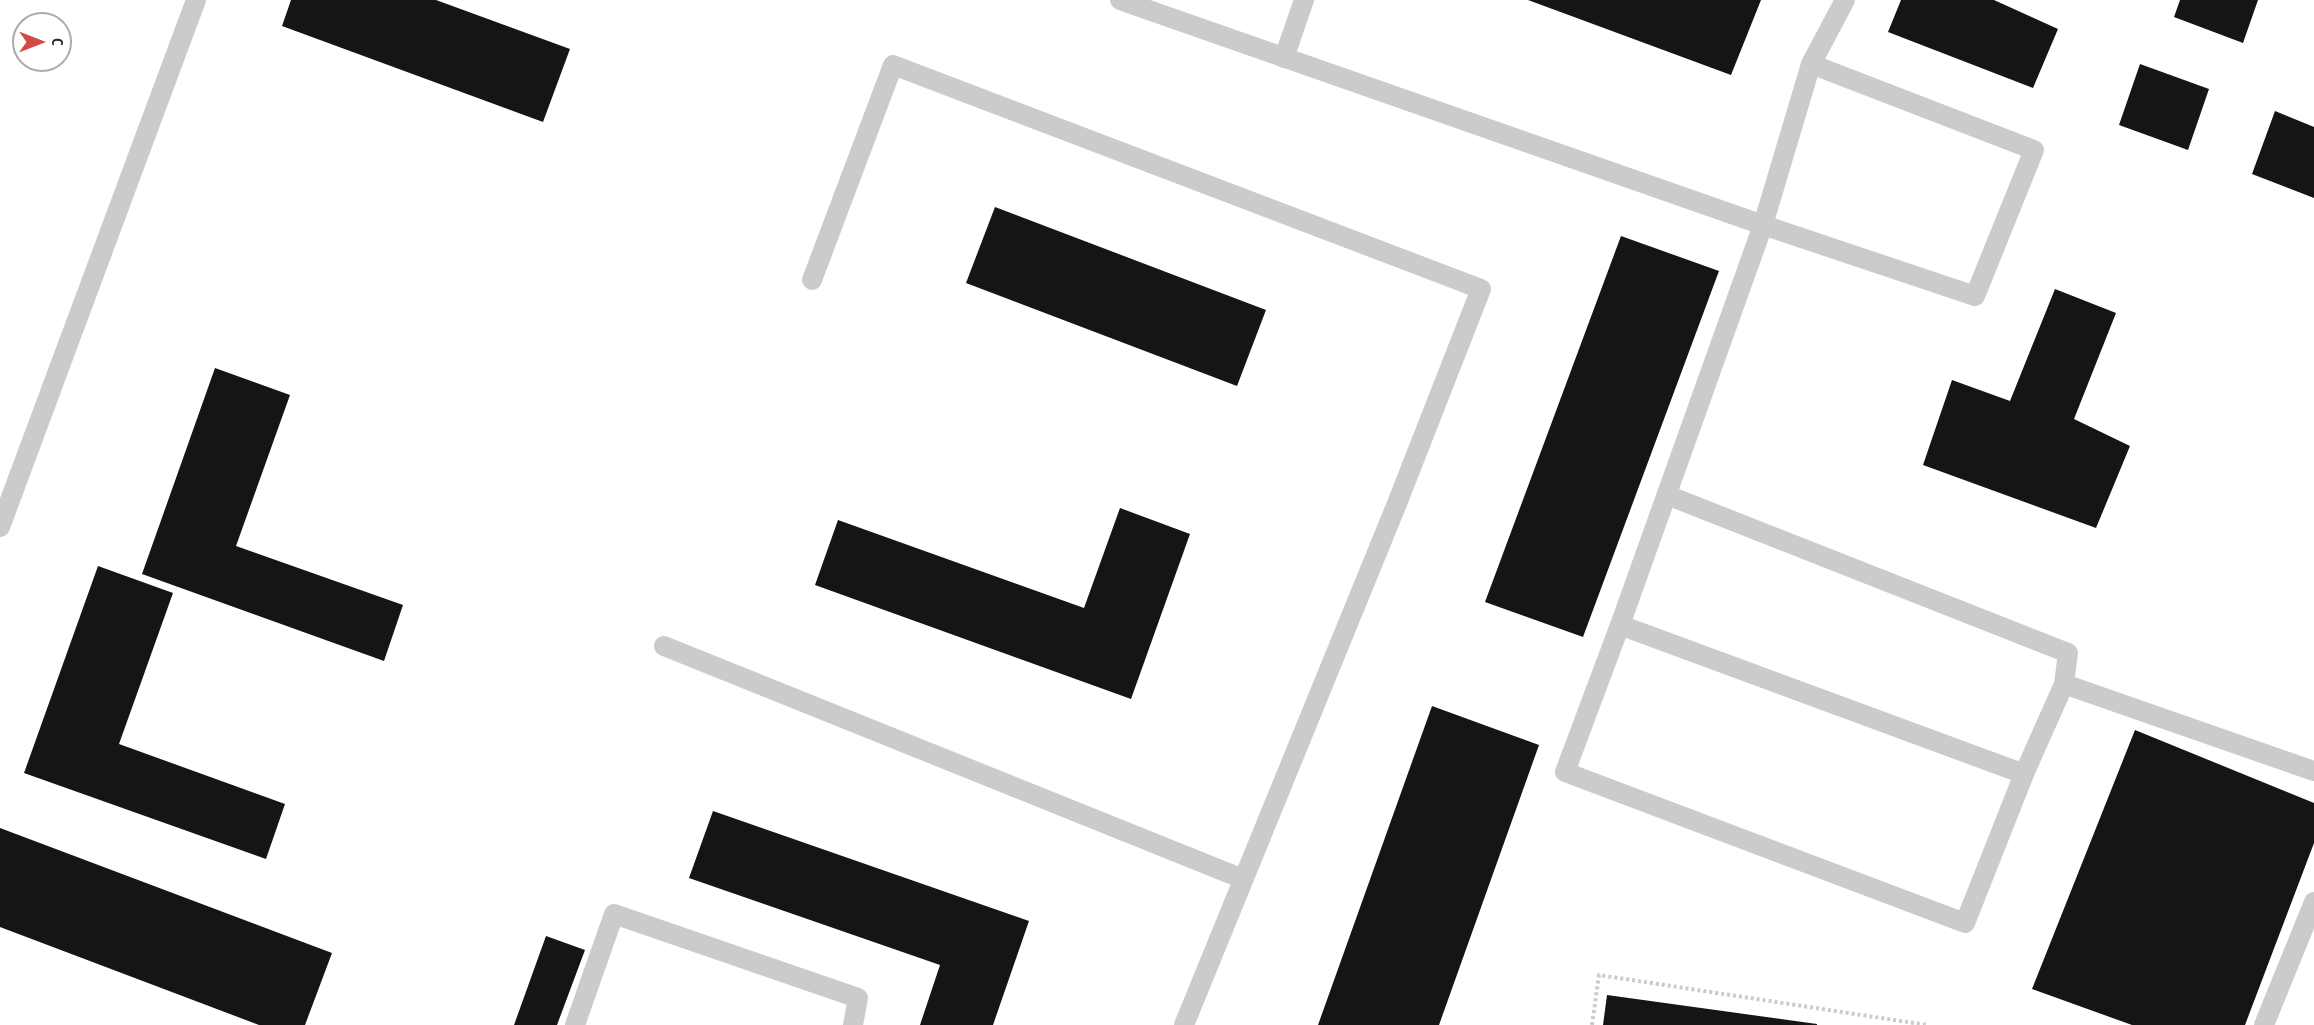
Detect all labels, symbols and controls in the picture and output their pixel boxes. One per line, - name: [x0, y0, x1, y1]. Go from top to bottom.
- north arrow: [12, 12, 72, 72]
- text: С: [48, 38, 68, 46]

